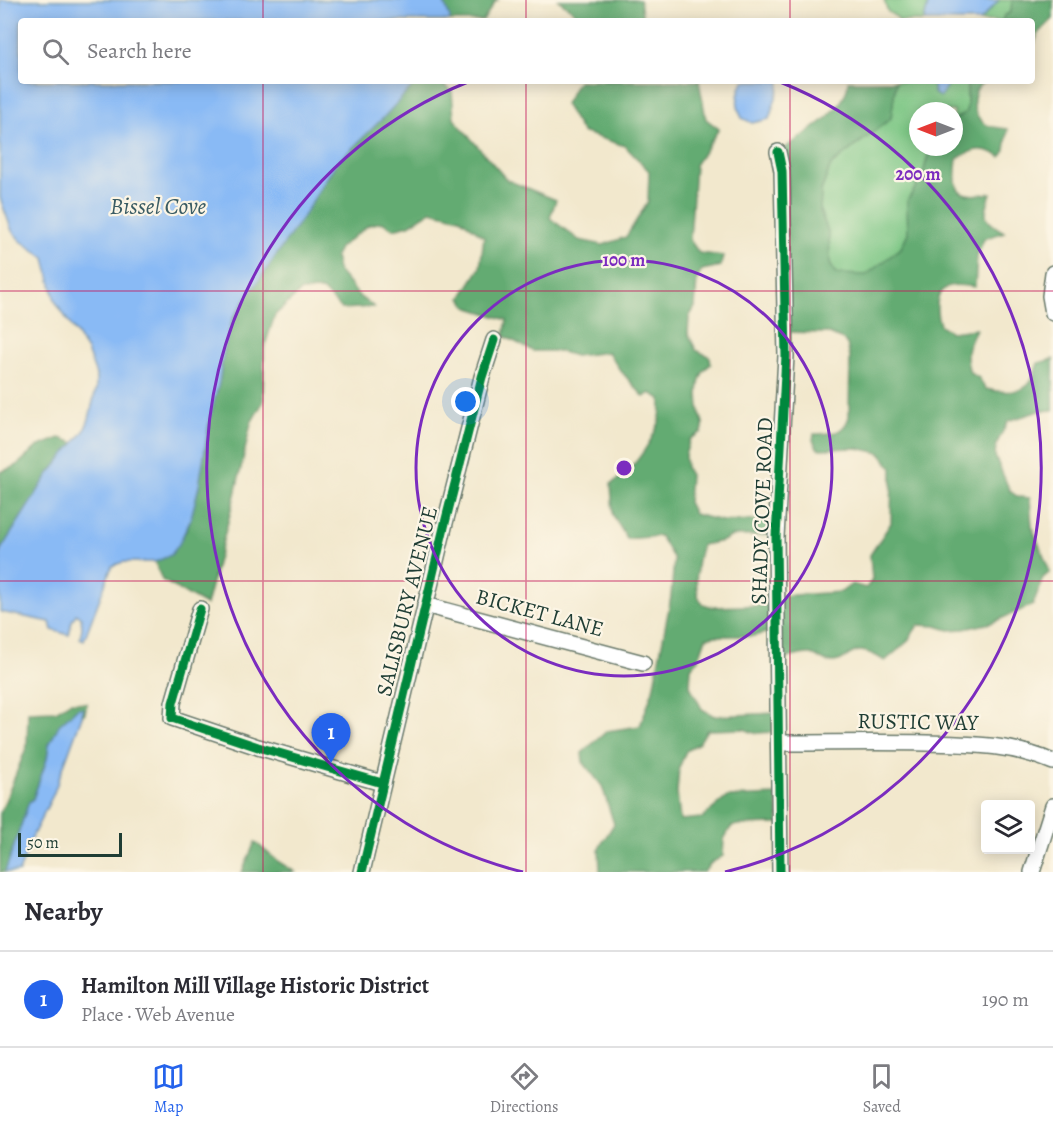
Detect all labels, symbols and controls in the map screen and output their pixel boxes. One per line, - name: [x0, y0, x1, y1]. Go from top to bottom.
- search box: [18, 18, 1035, 84]
- icon: search: [39, 35, 72, 68]
- text: Search here: [87, 36, 192, 66]
- north arrow: [909, 102, 963, 156]
- text: 200 m: [895, 162, 941, 186]
- water label: Bissel Cove: [110, 190, 207, 222]
- text: 100 m: [603, 248, 645, 272]
- your location: [451, 387, 480, 416]
- street label: SHADY COVE ROAD: [744, 417, 780, 605]
- centre of rings: [614, 458, 634, 478]
- street label: SALISBURY AVENUE: [369, 503, 445, 699]
- street label: BICKET LANE: [472, 581, 607, 644]
- street label: RUSTIC WAY: [857, 706, 980, 738]
- pin: 1: [312, 714, 350, 763]
- map controls: [981, 800, 1035, 854]
- button: layers: [981, 800, 1035, 854]
- scale bar: [18, 830, 122, 858]
- text: 50 m: [27, 832, 59, 854]
- text: Nearby: [24, 894, 103, 929]
- text: Hamilton Mill Village Historic District: [81, 971, 429, 1001]
- text: 1: [40, 986, 47, 1013]
- text: 190 m: [982, 986, 1029, 1013]
- text: Place · Web Avenue: [81, 1001, 235, 1028]
- tab: Map: [152, 1060, 185, 1118]
- tab: Directions: [490, 1060, 558, 1118]
- tab: Saved: [863, 1060, 901, 1118]

